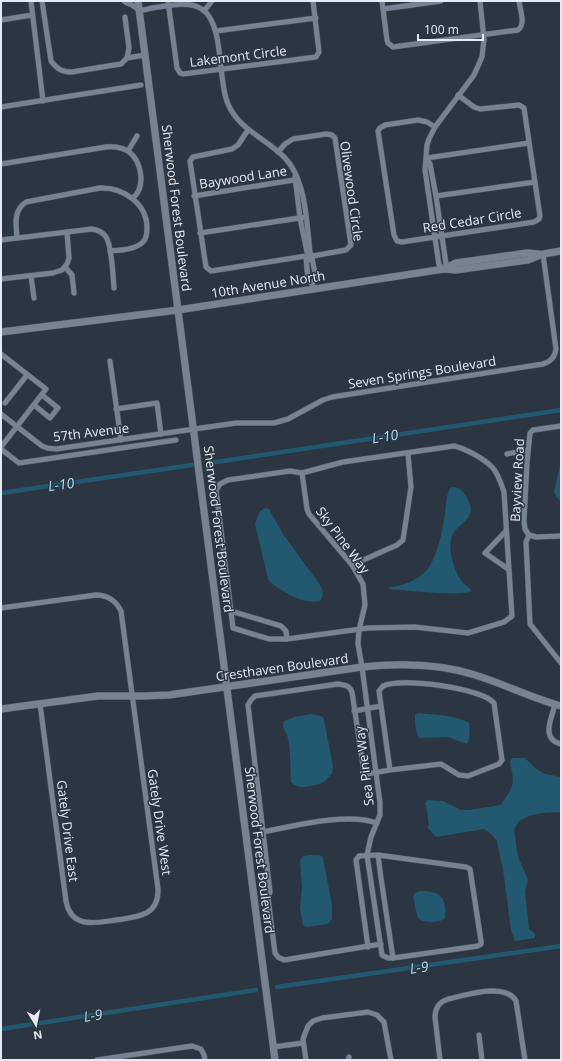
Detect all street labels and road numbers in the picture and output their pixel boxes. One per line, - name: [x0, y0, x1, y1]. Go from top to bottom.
- street label: Lakemont Circle: [188, 41, 288, 71]
- street label: Sherwood Forest Boulevard: [158, 124, 196, 292]
- street label: Olivewood Circle: [336, 140, 368, 242]
- street label: Baywood Lane: [198, 161, 288, 193]
- street label: Red Cedar Circle: [421, 203, 523, 237]
- street label: 10th Avenue North: [210, 266, 326, 302]
- street label: Seven Springs Boulevard: [347, 351, 497, 393]
- street label: 57th Avenue: [52, 418, 130, 446]
- street label: Bayview Road: [506, 438, 528, 522]
- street label: Sherwood Forest Boulevard: [200, 445, 238, 613]
- street label: Sky Pine Way: [312, 503, 374, 577]
- street label: Cresthaven Boulevard: [215, 649, 349, 685]
- street label: Sea Pine Way: [350, 724, 378, 807]
- street label: Sherwood Forest Boulevard: [241, 766, 279, 934]
- street label: Gately Drive West: [144, 768, 176, 877]
- street label: Gately Drive East: [53, 779, 83, 883]

